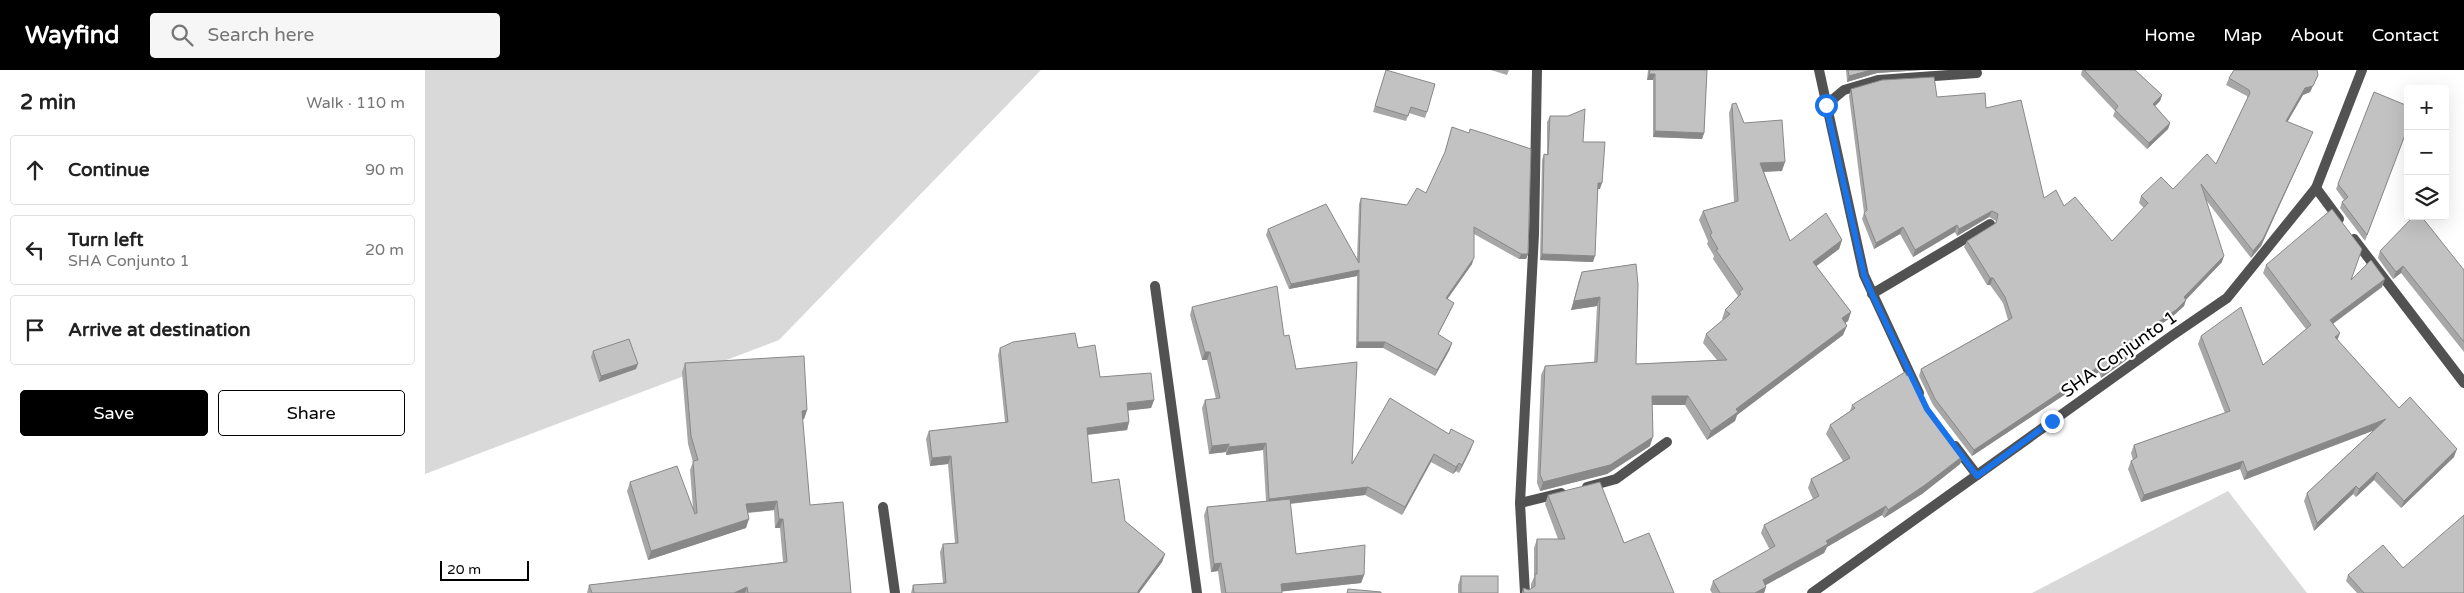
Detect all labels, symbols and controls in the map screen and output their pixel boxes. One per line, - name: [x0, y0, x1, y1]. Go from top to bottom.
- search box: [150, 13, 500, 58]
- text: Wayfind: [25, 21, 120, 50]
- icon: search: [168, 21, 196, 49]
- text: Search here: [208, 24, 314, 46]
- text: Home: [2144, 24, 2195, 46]
- text: Map: [2223, 24, 2262, 46]
- text: About: [2290, 24, 2344, 46]
- text: Contact: [2372, 24, 2439, 46]
- map controls: [2404, 85, 2449, 220]
- button: +: [2404, 85, 2449, 130]
- text: 2 min: [20, 90, 76, 115]
- text: Walk · 110 m: [306, 93, 405, 113]
- route start: [1815, 94, 1838, 117]
- button: −: [2404, 130, 2449, 175]
- icon: ahead: [21, 156, 49, 184]
- text: Continue: [68, 159, 150, 181]
- text: 90 m: [365, 160, 404, 180]
- button: layers: [2404, 175, 2449, 220]
- text: Turn left: [68, 229, 144, 251]
- icon: left: [21, 236, 49, 264]
- text: 20 m: [365, 240, 404, 260]
- text: SHA Conjunto 1: [68, 251, 190, 271]
- street label: SHA Conjunto 1: [2057, 306, 2181, 402]
- icon: arrive: [21, 316, 49, 344]
- text: Arrive at destination: [68, 319, 251, 341]
- button: Save: [20, 390, 208, 436]
- button: Share: [218, 390, 405, 436]
- route end: [2041, 410, 2064, 433]
- scale bar: [440, 558, 529, 581]
- text: 20 m: [447, 561, 481, 578]

